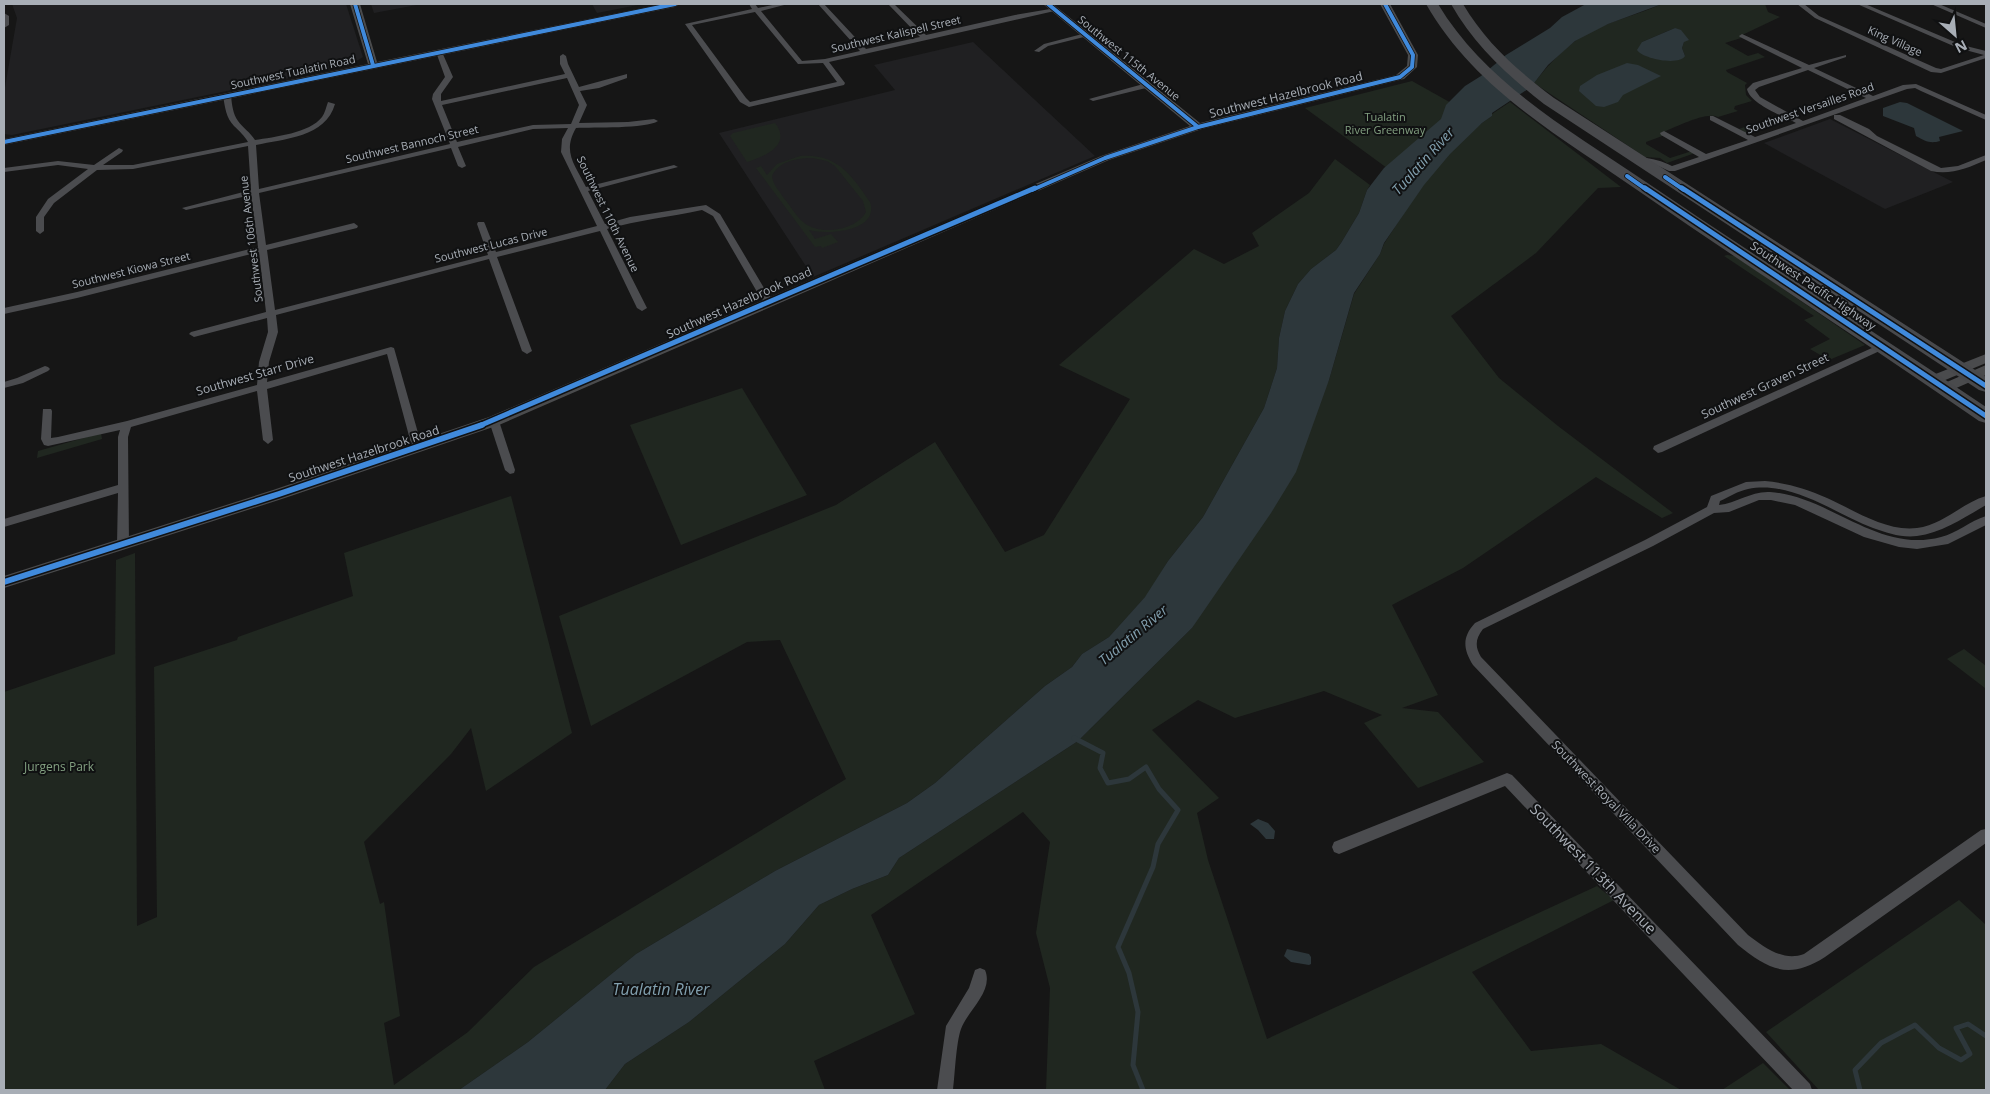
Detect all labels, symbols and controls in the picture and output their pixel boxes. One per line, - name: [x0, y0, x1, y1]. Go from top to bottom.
- north arrow: [1930, 10, 1980, 60]
- street label: Southwest Kalispell Street: [830, 11, 962, 56]
- street label: Southwest 115th Avenue: [1075, 12, 1184, 104]
- street label: King Village: [1866, 22, 1925, 59]
- text: N: [1952, 36, 1971, 58]
- street label: Southwest Tualatin Road: [229, 51, 357, 92]
- street label: Southwest Hazelbrook Road: [1207, 67, 1364, 122]
- street label: Southwest Versailles Road: [1744, 79, 1876, 136]
- park label: Tualatin River Greenway: [1345, 109, 1426, 137]
- street label: Southwest Bannoch Street: [344, 121, 480, 166]
- water label: Tualatin River: [1387, 122, 1458, 199]
- street label: Southwest 110th Avenue: [574, 153, 643, 274]
- street label: Southwest 106th Avenue: [235, 175, 266, 303]
- street label: Southwest Lucas Drive: [433, 223, 549, 266]
- street label: Southwest Pacific Highway: [1747, 237, 1880, 335]
- street label: Southwest Kiowa Street: [70, 248, 192, 291]
- street label: Southwest Hazelbrook Road: [663, 263, 814, 342]
- street label: Southwest Graven Street: [1698, 348, 1831, 423]
- street label: Southwest Starr Drive: [194, 349, 316, 399]
- street label: Southwest Hazelbrook Road: [286, 421, 441, 486]
- water label: Tualatin River: [1094, 600, 1172, 669]
- street label: Southwest Royal Villa Drive: [1548, 737, 1665, 857]
- park label: Jurgens Park: [23, 758, 95, 775]
- street label: Southwest 113th Avenue: [1526, 799, 1661, 938]
- water label: Tualatin River: [613, 978, 710, 1000]

